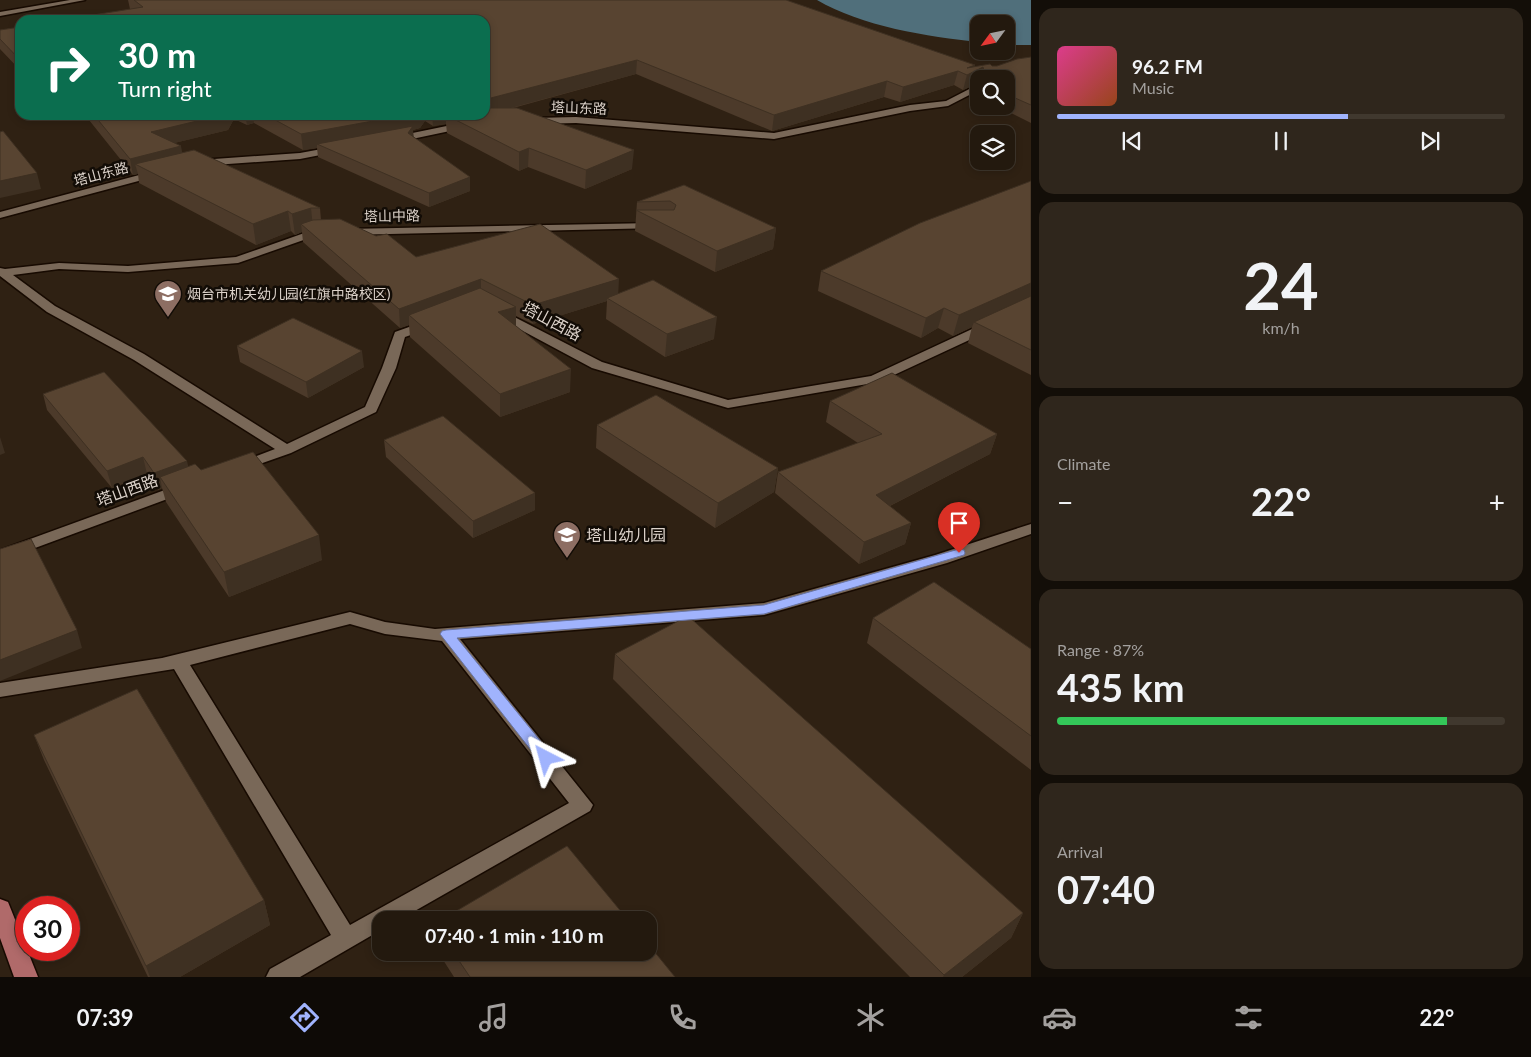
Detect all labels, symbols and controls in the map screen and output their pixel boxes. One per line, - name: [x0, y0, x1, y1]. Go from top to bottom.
- north arrow: [970, 15, 1015, 60]
- map controls: [970, 15, 1015, 170]
- text: 30 m: [118, 33, 196, 75]
- icon: right: [35, 35, 100, 100]
- text: 96.2 FM: [1132, 55, 1203, 78]
- button: search: [970, 70, 1015, 115]
- text: Turn right: [118, 75, 212, 102]
- text: Music: [1132, 78, 1174, 97]
- street label: 塔山东路: [551, 98, 607, 117]
- button: layers: [970, 125, 1015, 170]
- icon: previous: [1118, 127, 1146, 155]
- icon: pause: [1267, 127, 1295, 155]
- icon: next: [1416, 127, 1444, 155]
- street label: 塔山东路: [72, 158, 130, 189]
- street label: 塔山中路: [364, 207, 420, 224]
- text: 24: [1243, 246, 1319, 324]
- school or university icon: 烟台市机关幼儿园(红旗中路校区): [153, 279, 183, 318]
- place label: 烟台市机关幼儿园(红旗中路校区): [187, 285, 391, 302]
- street label: 塔山西路: [520, 297, 585, 344]
- text: km/h: [1262, 318, 1300, 337]
- text: Climate: [1057, 454, 1110, 473]
- street label: 塔山西路: [94, 470, 160, 509]
- text: 22°: [1251, 478, 1311, 524]
- text: −: [1057, 485, 1073, 519]
- text: +: [1489, 485, 1505, 519]
- pin: [938, 502, 980, 553]
- icon: arrive: [945, 509, 973, 537]
- school or university icon: 塔山幼儿园: [552, 520, 582, 559]
- place label: 塔山幼儿园: [586, 525, 666, 544]
- text: Range · 87%: [1057, 640, 1144, 659]
- text: 435 km: [1057, 664, 1185, 710]
- position arrow: [519, 731, 571, 783]
- text: Arrival: [1057, 842, 1103, 861]
- text: 07:40: [1057, 866, 1155, 912]
- speed limit sign: 30: [15, 896, 80, 961]
- text: 07:40 · 1 min · 110 m: [425, 924, 604, 947]
- icon: directions: [287, 1000, 322, 1035]
- icon: music: [476, 1000, 511, 1035]
- icon: phone: [665, 1000, 700, 1035]
- icon: climate: [853, 1000, 888, 1035]
- icon: car: [1042, 1000, 1077, 1035]
- icon: filters: [1231, 1000, 1266, 1035]
- text: 07:39: [77, 1004, 134, 1031]
- text: 22°: [1419, 1004, 1454, 1031]

